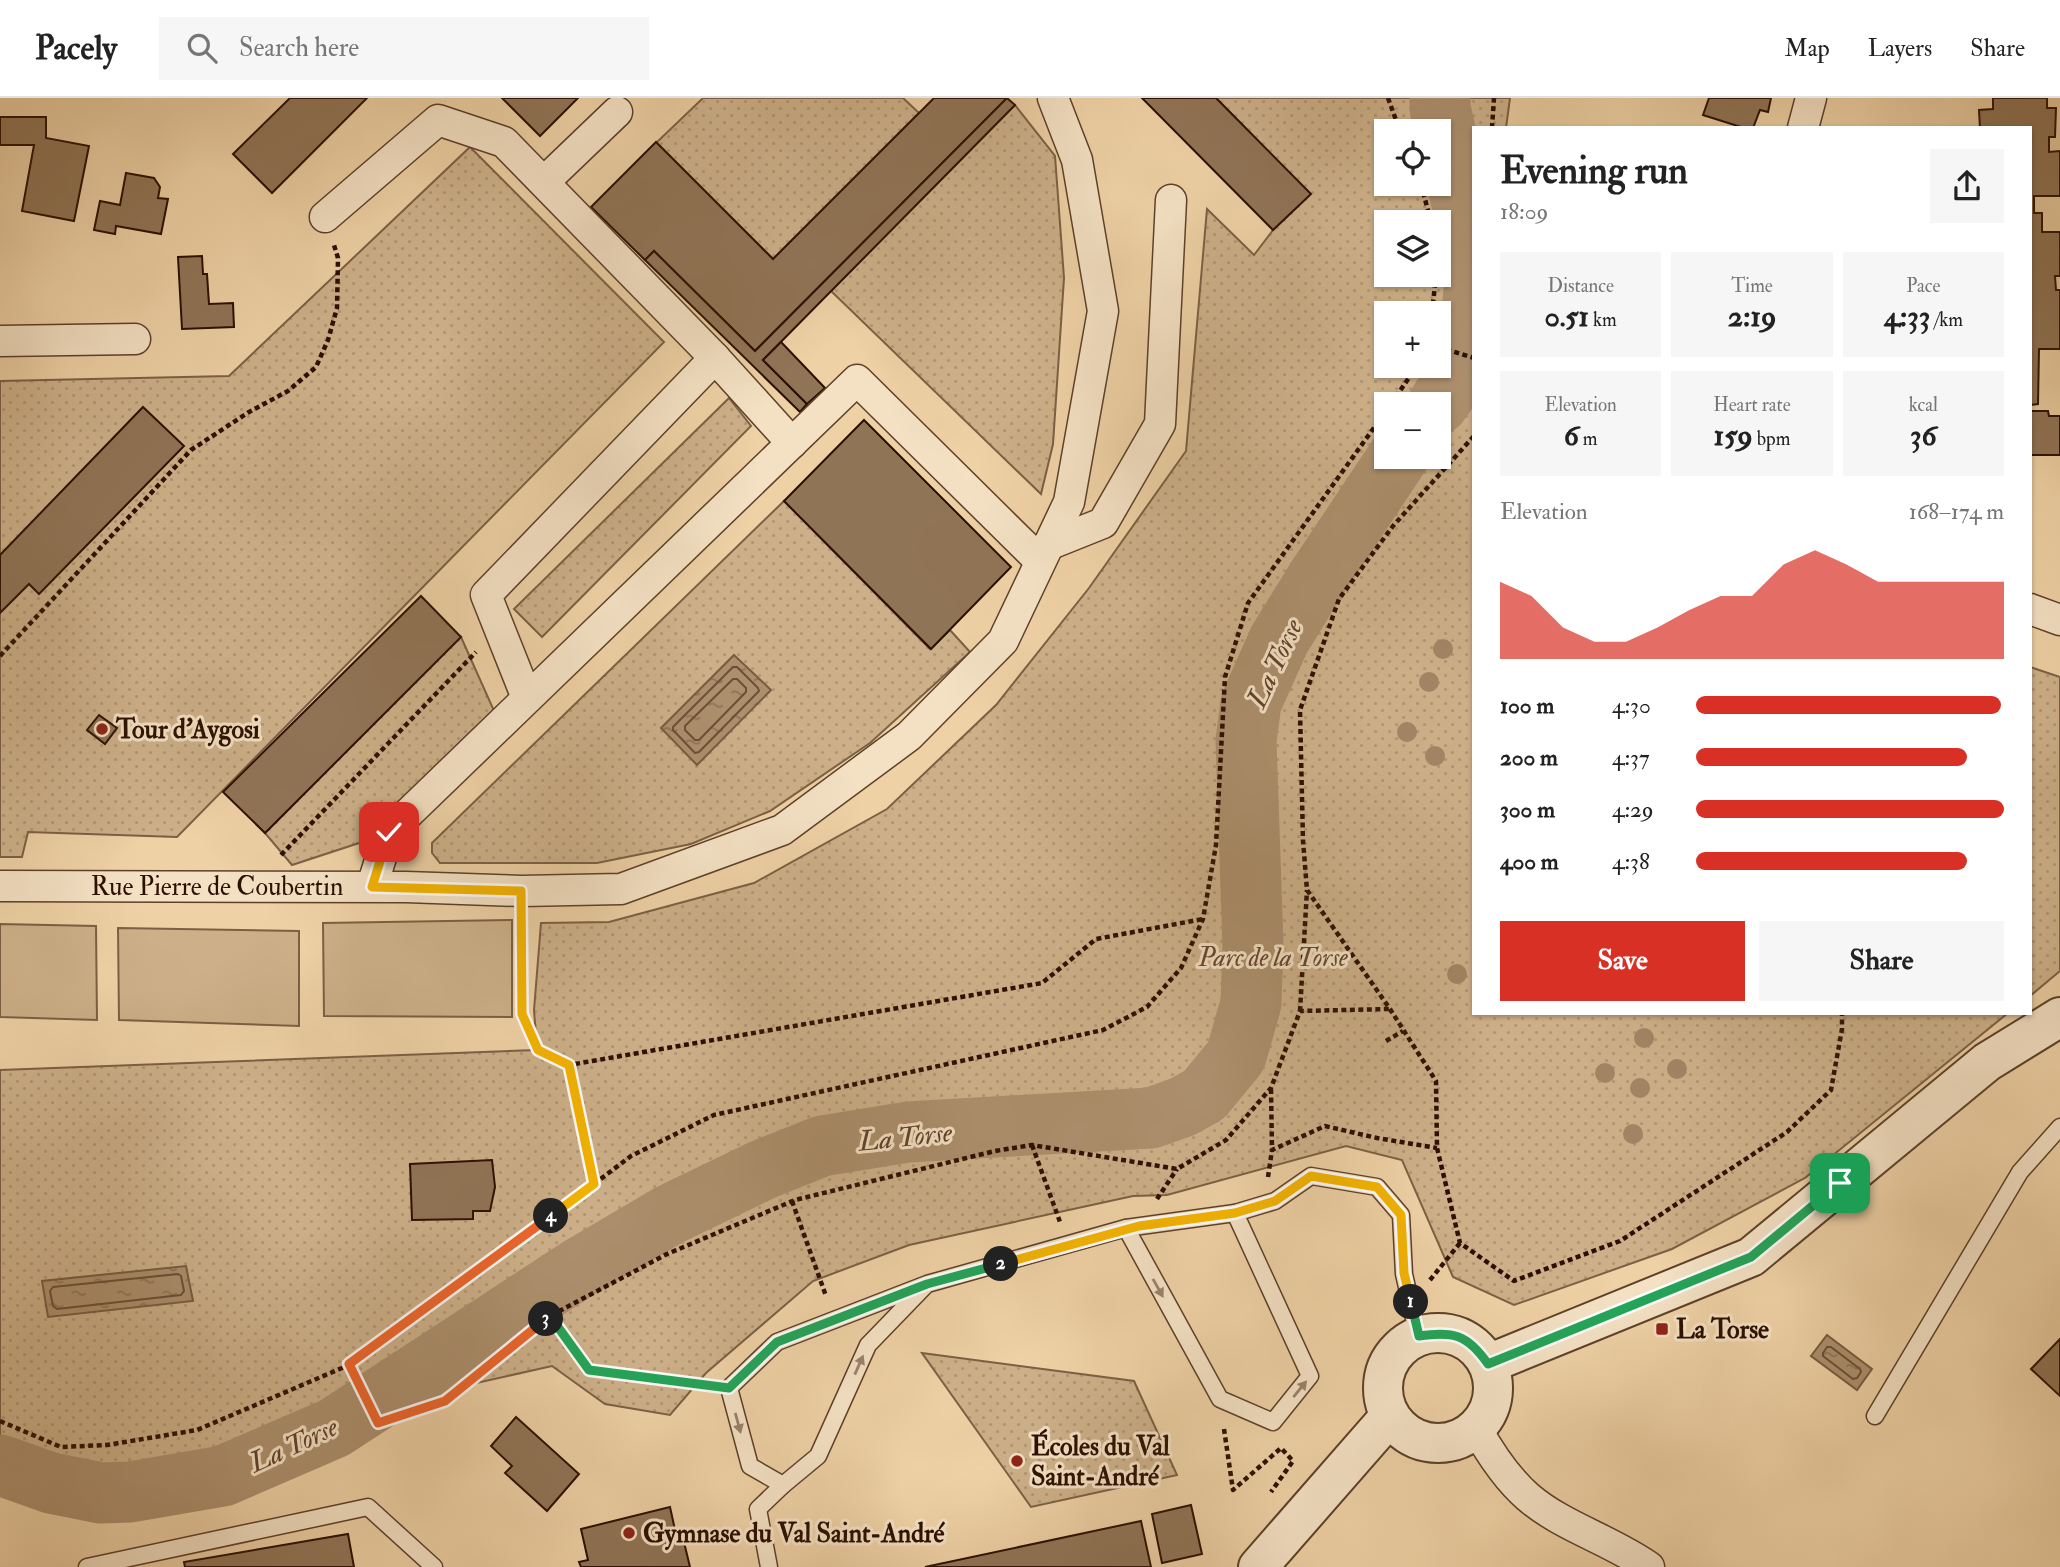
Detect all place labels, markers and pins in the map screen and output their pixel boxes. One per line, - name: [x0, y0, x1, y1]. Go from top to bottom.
- place label: Tour d'Aygosi: [115, 714, 260, 747]
- marker: Tour d'Aygosi: [94, 721, 110, 737]
- pin: [359, 802, 419, 862]
- pin: [1810, 1153, 1870, 1213]
- pin: 4: [534, 1198, 568, 1234]
- pin: 2: [984, 1246, 1018, 1282]
- pin: 1: [1394, 1284, 1428, 1320]
- pin: 3: [528, 1302, 564, 1336]
- place label: La Torse: [1676, 1314, 1769, 1346]
- marker: La Torse: [1654, 1321, 1670, 1337]
- place label: Écoles du Val Saint-André: [1031, 1428, 1170, 1493]
- marker: Écoles du Val Saint-André: [1009, 1453, 1025, 1469]
- place label: Gymnase du Val Saint-André: [643, 1518, 946, 1551]
- marker: Gymnase du Val Saint-André: [621, 1525, 637, 1541]

